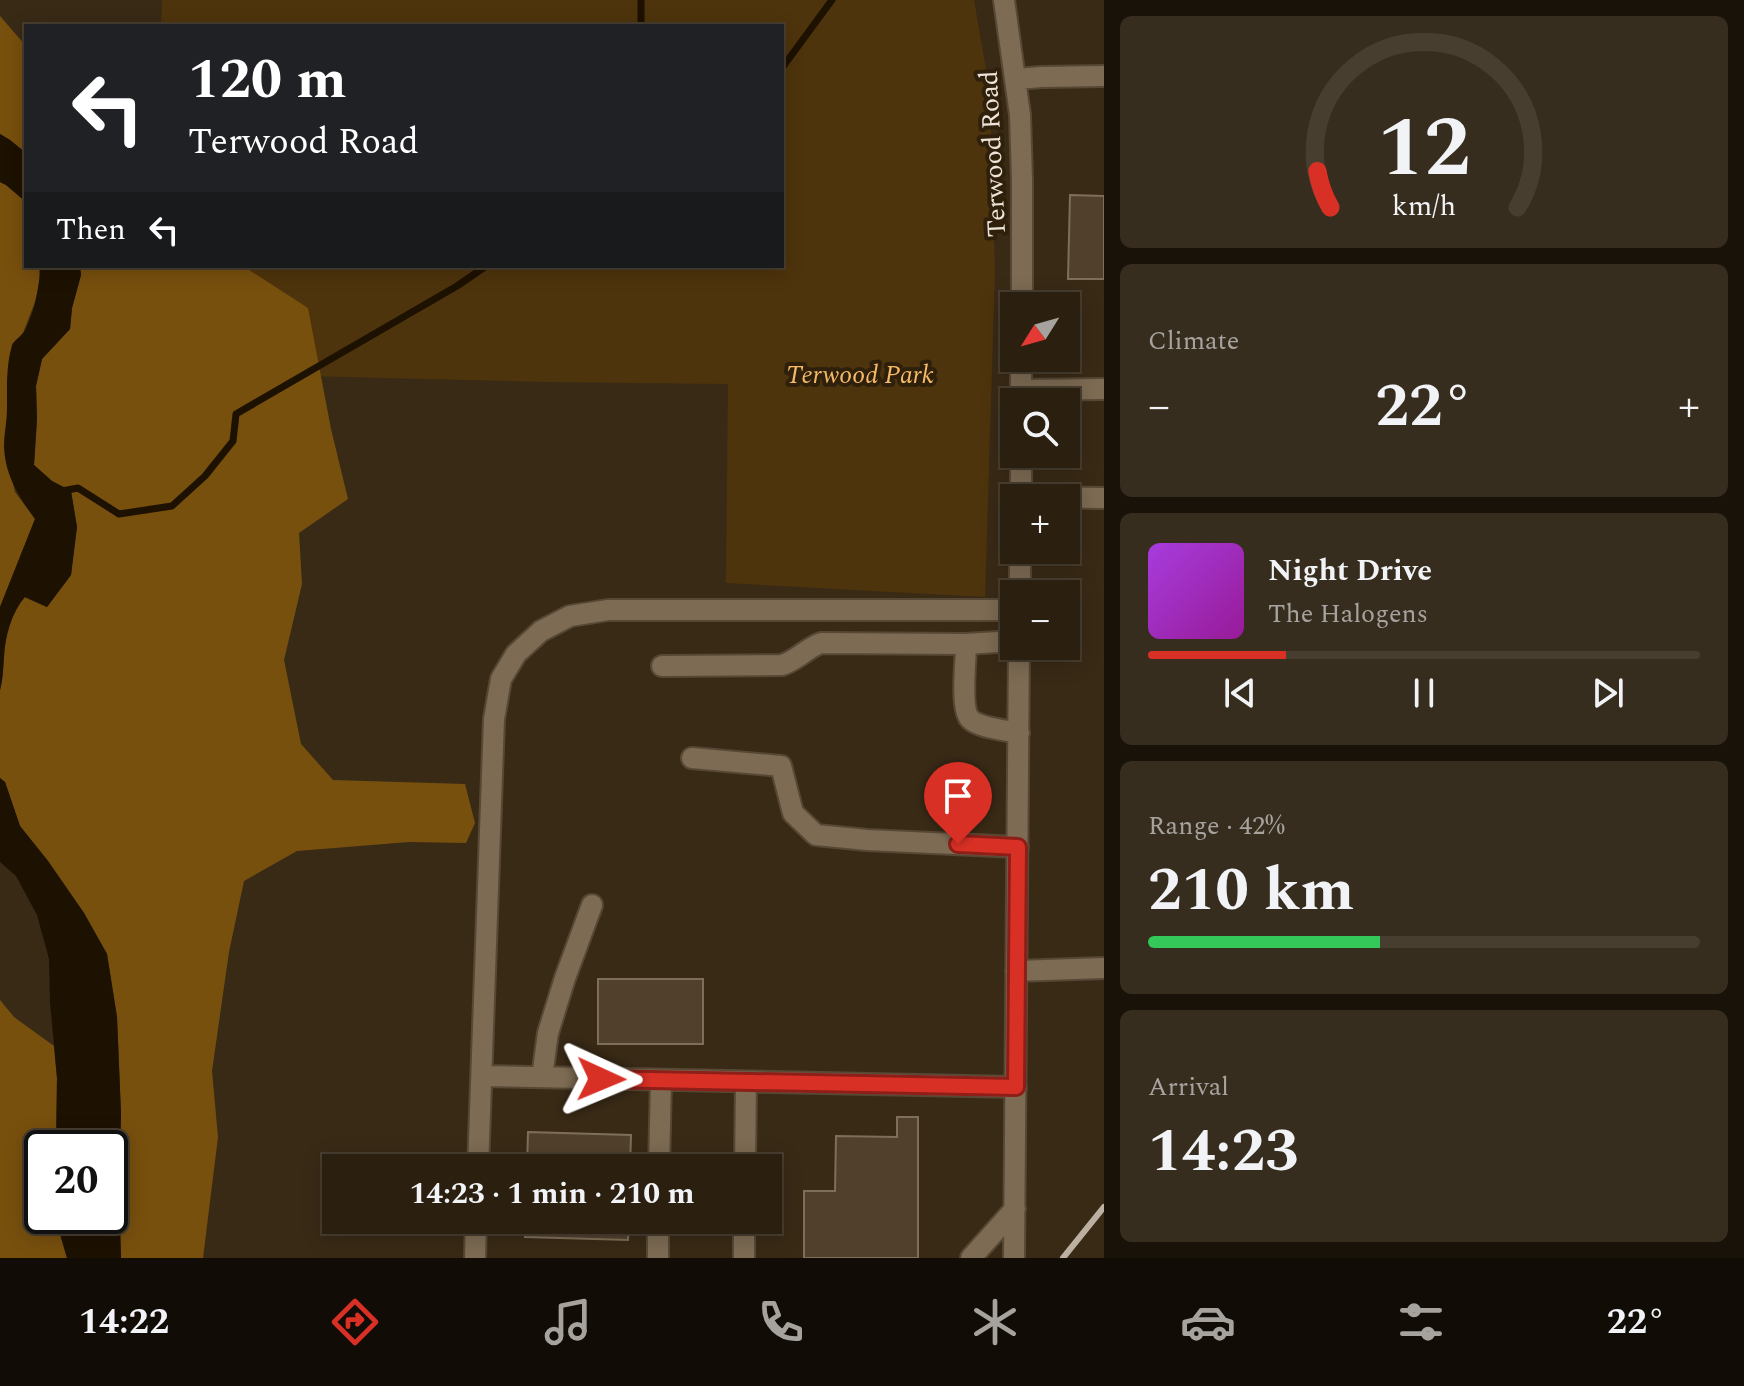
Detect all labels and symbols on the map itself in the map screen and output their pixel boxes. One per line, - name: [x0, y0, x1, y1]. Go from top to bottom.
- street label: Terwood Road: [969, 70, 1017, 238]
- north arrow: [1000, 292, 1080, 372]
- park label: Terwood Park: [786, 355, 934, 395]
- pin: [924, 762, 992, 844]
- position arrow: [559, 1037, 643, 1121]
- speed limit sign: 20: [24, 1130, 128, 1234]

